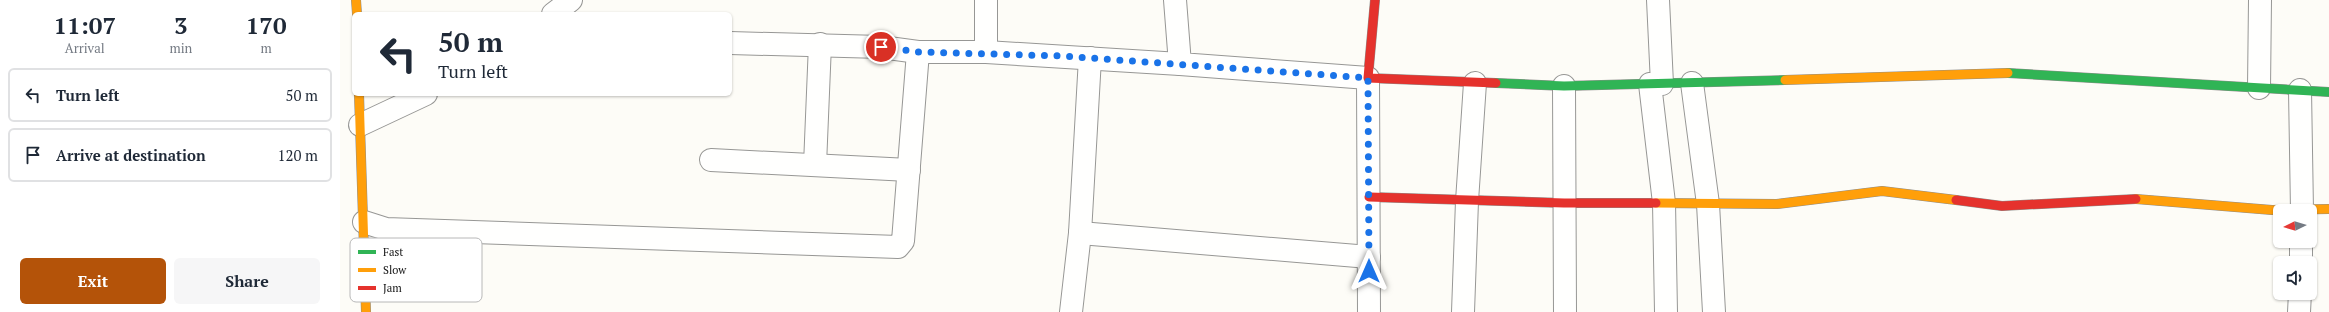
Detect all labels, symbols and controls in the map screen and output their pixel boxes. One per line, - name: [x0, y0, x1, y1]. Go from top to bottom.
- text: 11:07: [53, 9, 116, 41]
- text: 3: [174, 9, 188, 41]
- text: 170: [246, 9, 286, 41]
- text: 50 m: [438, 23, 503, 60]
- icon: left: [372, 28, 424, 80]
- pin: [864, 30, 898, 64]
- icon: arrive: [870, 36, 892, 58]
- text: Arrival: [65, 39, 105, 57]
- text: min: [169, 39, 192, 57]
- text: m: [261, 39, 272, 57]
- text: Turn left: [438, 59, 508, 83]
- icon: left: [22, 84, 44, 106]
- text: Turn left: [56, 85, 120, 105]
- text: 50 m: [285, 85, 318, 105]
- icon: arrive: [22, 144, 44, 166]
- text: Arrive at destination: [56, 145, 206, 165]
- text: 120 m: [277, 145, 318, 165]
- north arrow: [2273, 204, 2317, 248]
- map controls: [2273, 204, 2317, 300]
- legend: [350, 238, 482, 302]
- text: Fast: [383, 245, 403, 259]
- position arrow: [1348, 250, 1390, 292]
- button: sound: [2273, 256, 2317, 300]
- button: Exit: [20, 258, 166, 304]
- button: Share: [174, 258, 320, 304]
- text: Slow: [383, 263, 407, 277]
- text: Jam: [383, 281, 402, 295]

